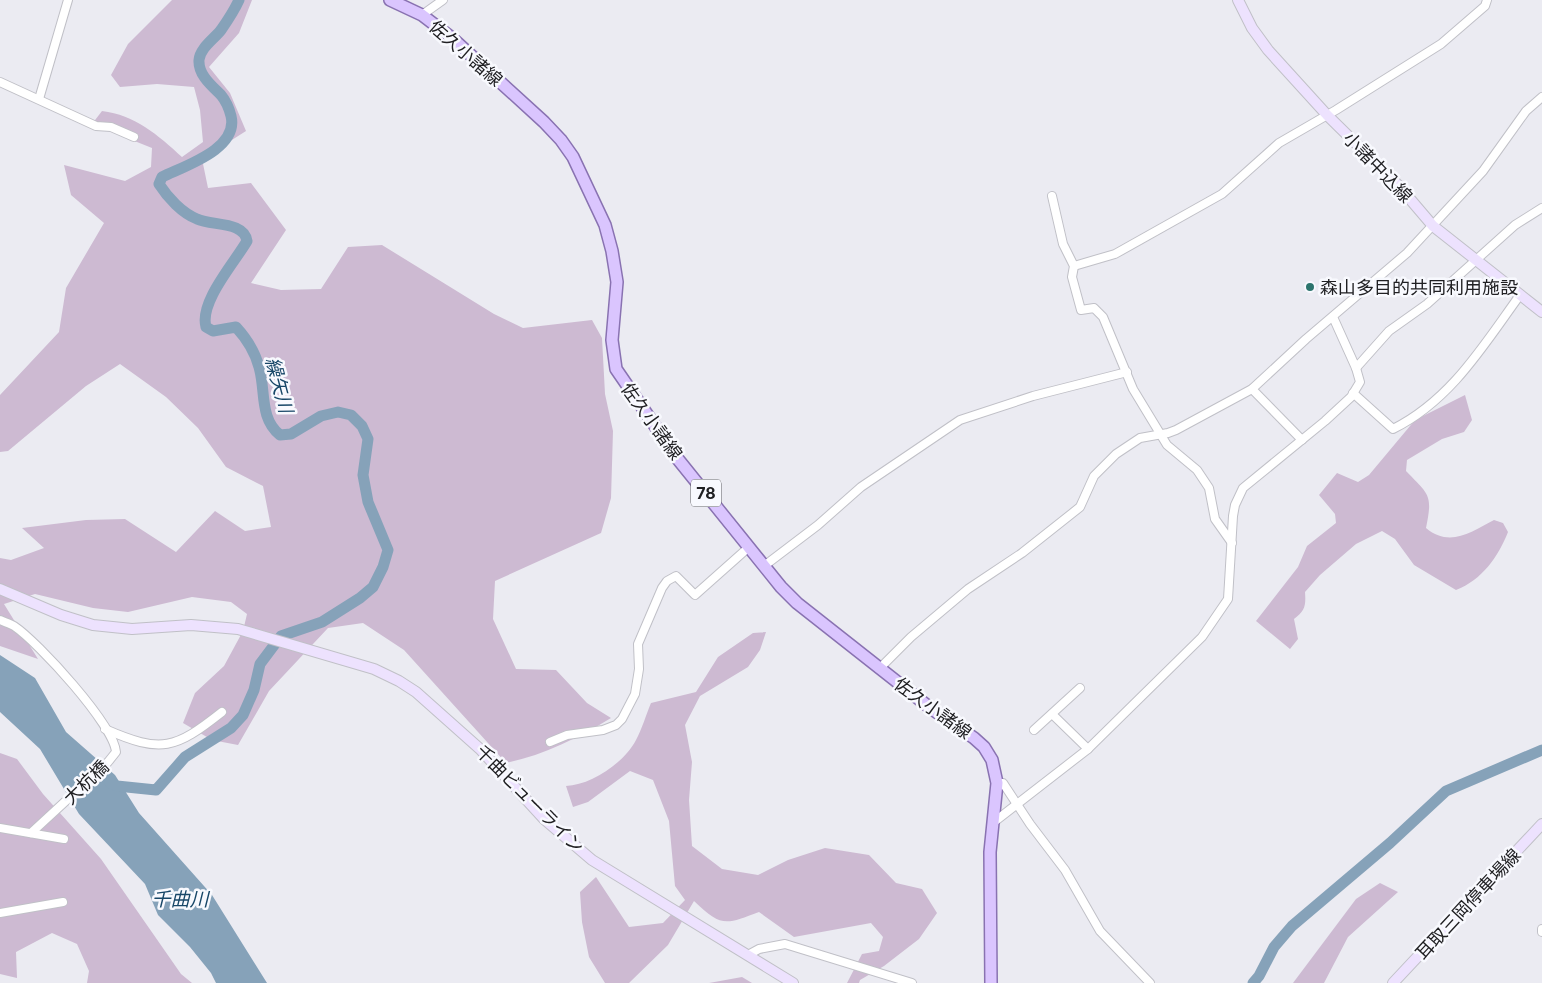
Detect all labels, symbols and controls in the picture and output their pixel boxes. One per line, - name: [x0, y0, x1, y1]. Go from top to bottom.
- street label: 佐久小諸線: [425, 16, 507, 90]
- street label: 小諸中込線: [1339, 127, 1417, 207]
- place label: 森山多目的共同利用施設: [1320, 277, 1518, 298]
- marker: 森山多目的共同利用施設: [1304, 281, 1316, 293]
- water label: 繰矢川: [261, 354, 298, 417]
- street label: 佐久小諸線: [617, 378, 687, 464]
- road number: 78: [691, 479, 721, 506]
- street label: 佐久小諸線: [890, 673, 976, 743]
- street label: 千曲ビューライン: [472, 741, 588, 857]
- street label: 大杭橋: [59, 756, 113, 808]
- street label: 耳取三岡停車場線: [1411, 844, 1525, 964]
- water label: 千曲川: [151, 888, 210, 911]

